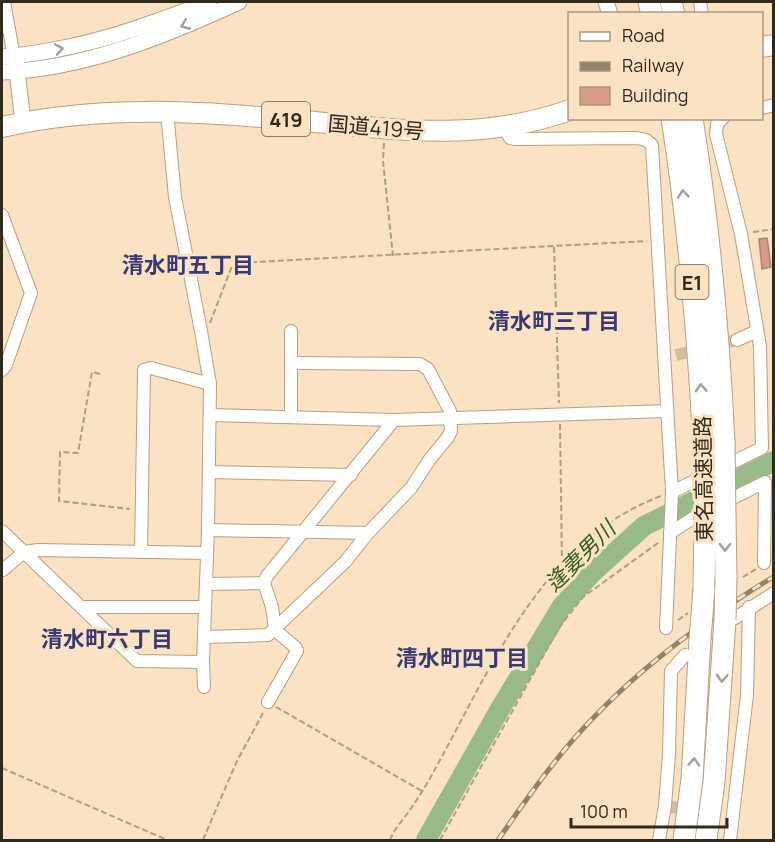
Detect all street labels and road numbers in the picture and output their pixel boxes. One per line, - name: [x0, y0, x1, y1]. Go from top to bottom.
- road number: 419: [262, 102, 310, 136]
- street label: 国道419号: [327, 109, 425, 145]
- road number: E1: [676, 265, 708, 299]
- street label: 東名高速道路: [688, 416, 718, 542]

